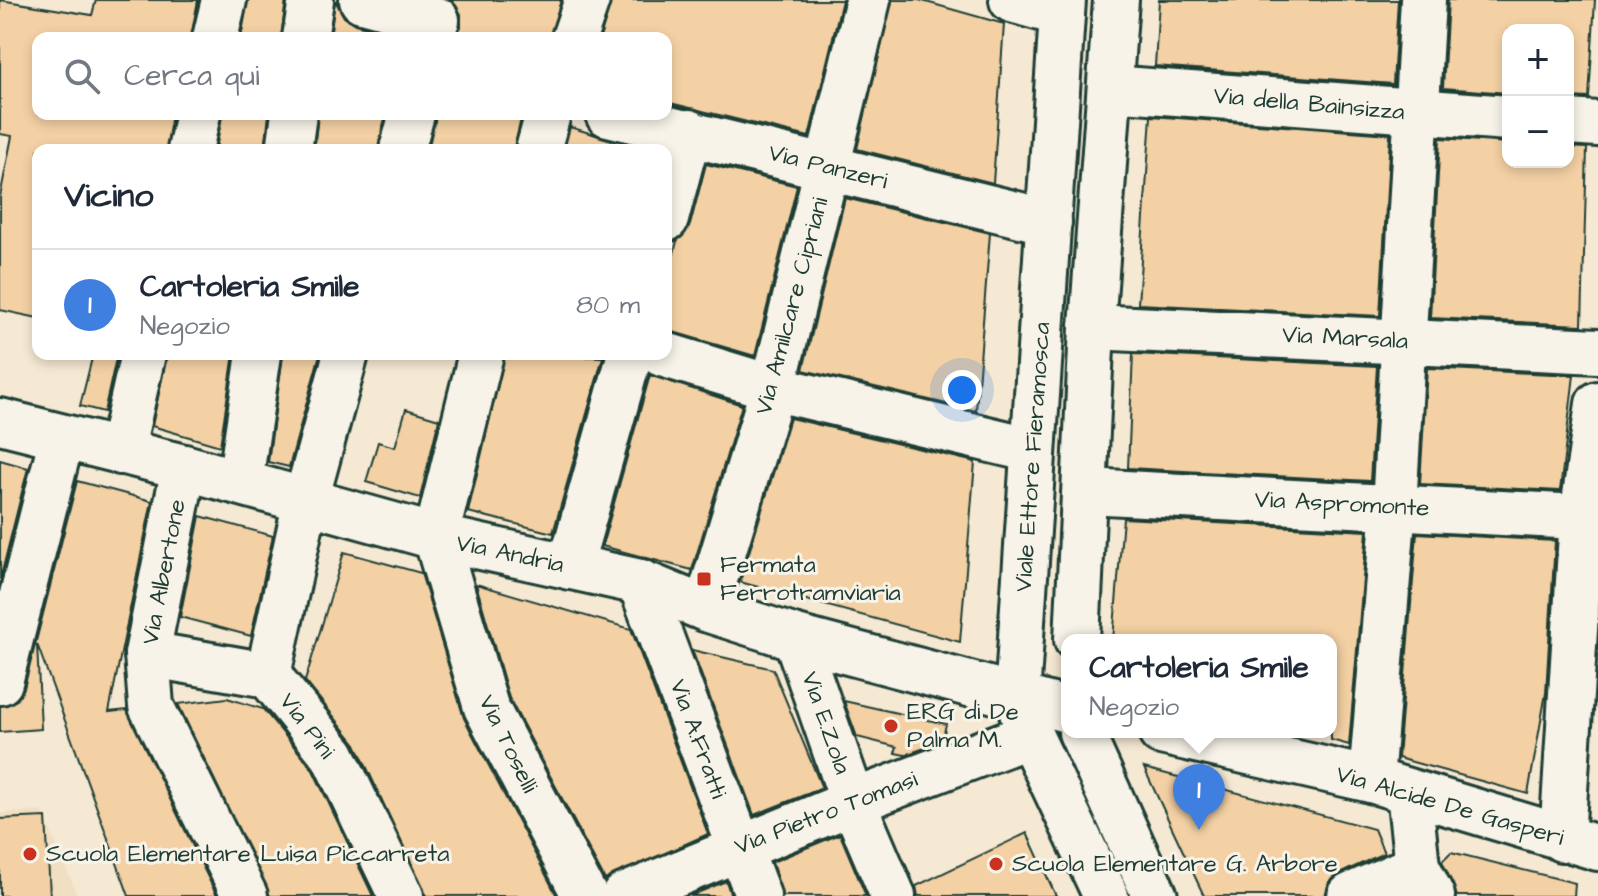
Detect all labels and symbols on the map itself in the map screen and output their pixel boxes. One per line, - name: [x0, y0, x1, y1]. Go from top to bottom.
- street label: Via della Bainsizza: [1212, 79, 1406, 129]
- street label: Via Panzeri: [765, 136, 892, 198]
- street label: Via Amilcare Cipriani: [747, 193, 837, 419]
- street label: Via Marsala: [1281, 318, 1409, 358]
- street label: Viale Ettore Fieramosca: [1007, 321, 1059, 593]
- your location: [942, 370, 982, 410]
- street label: Via Aspromonte: [1254, 482, 1430, 526]
- street label: Via Albertone: [133, 496, 195, 648]
- street label: Via Andria: [453, 526, 567, 582]
- place label: Fermata Ferrotramviaria: [720, 548, 901, 610]
- marker: Fermata Ferrotramviaria: [695, 570, 713, 588]
- street label: Via E.Zola: [793, 667, 859, 779]
- street label: Via A.Fratti: [661, 675, 735, 804]
- street label: Via Pini: [271, 686, 343, 766]
- street label: Via Toselli: [470, 689, 546, 799]
- place label: ERG di De Palma M.: [907, 695, 1019, 757]
- marker: ERG di De Palma M.: [882, 717, 900, 735]
- street label: Via Alcide De Gasperi: [1332, 757, 1568, 855]
- street label: Via Pietro Tomasi: [730, 762, 923, 864]
- pin: 1: [1173, 764, 1225, 830]
- place label: Scuola Elementare Luisa Piccarreta: [46, 837, 449, 871]
- marker: Scuola Elementare Luisa Piccarreta: [21, 845, 39, 863]
- place label: Scuola Elementare G. Arbore: [1012, 847, 1338, 881]
- marker: Scuola Elementare G. Arbore: [987, 855, 1005, 873]

